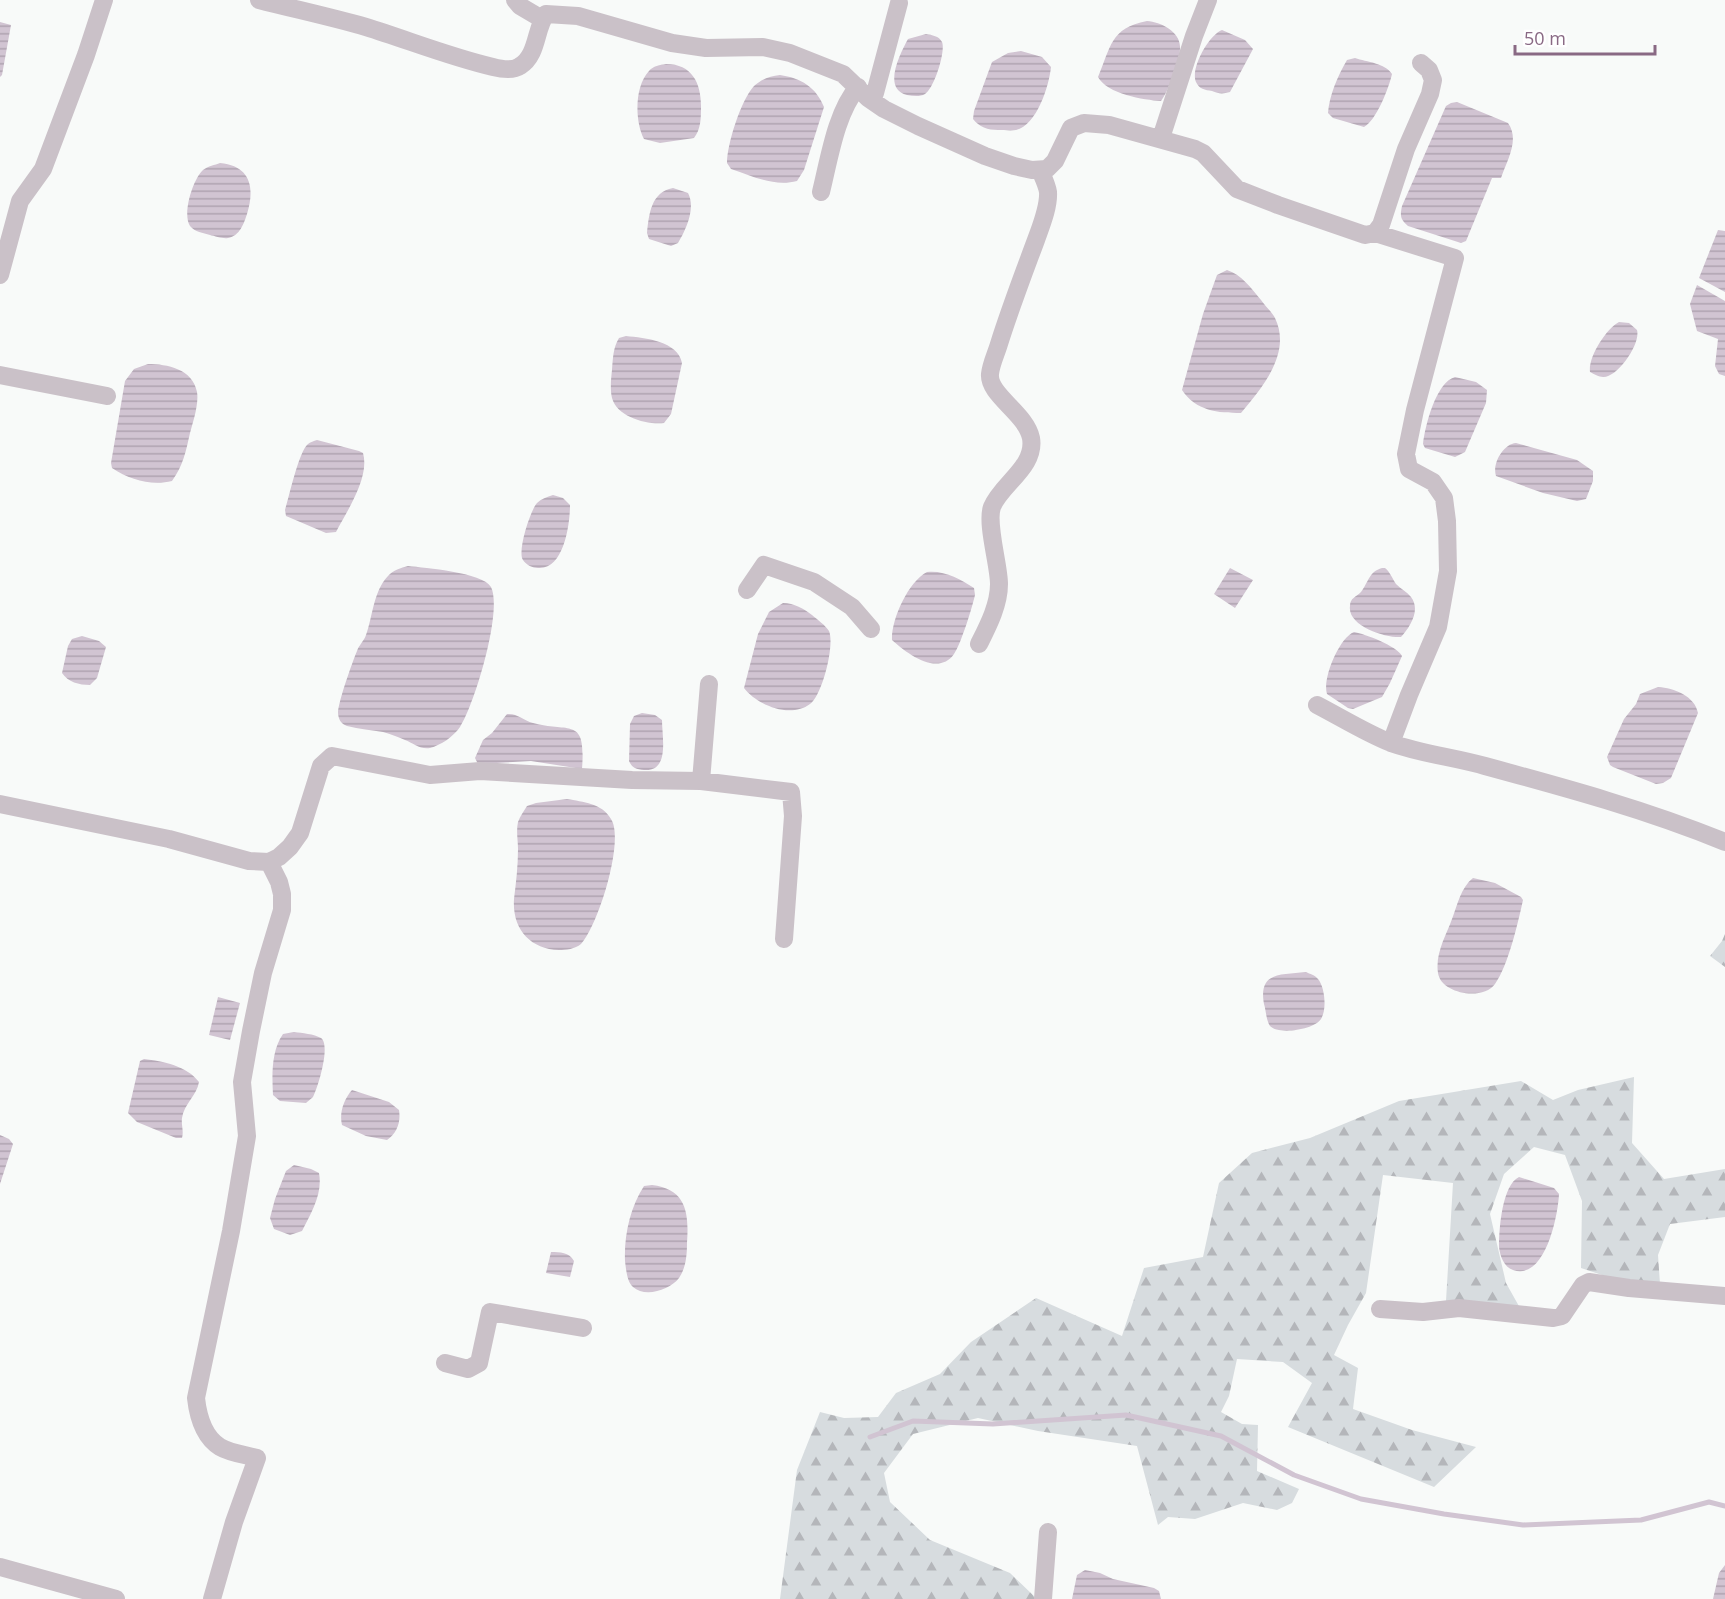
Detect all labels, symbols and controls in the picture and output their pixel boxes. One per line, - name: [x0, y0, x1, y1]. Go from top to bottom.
- scale bar: [1515, 18, 1654, 56]
- text: 50 m: [1524, 26, 1566, 50]

